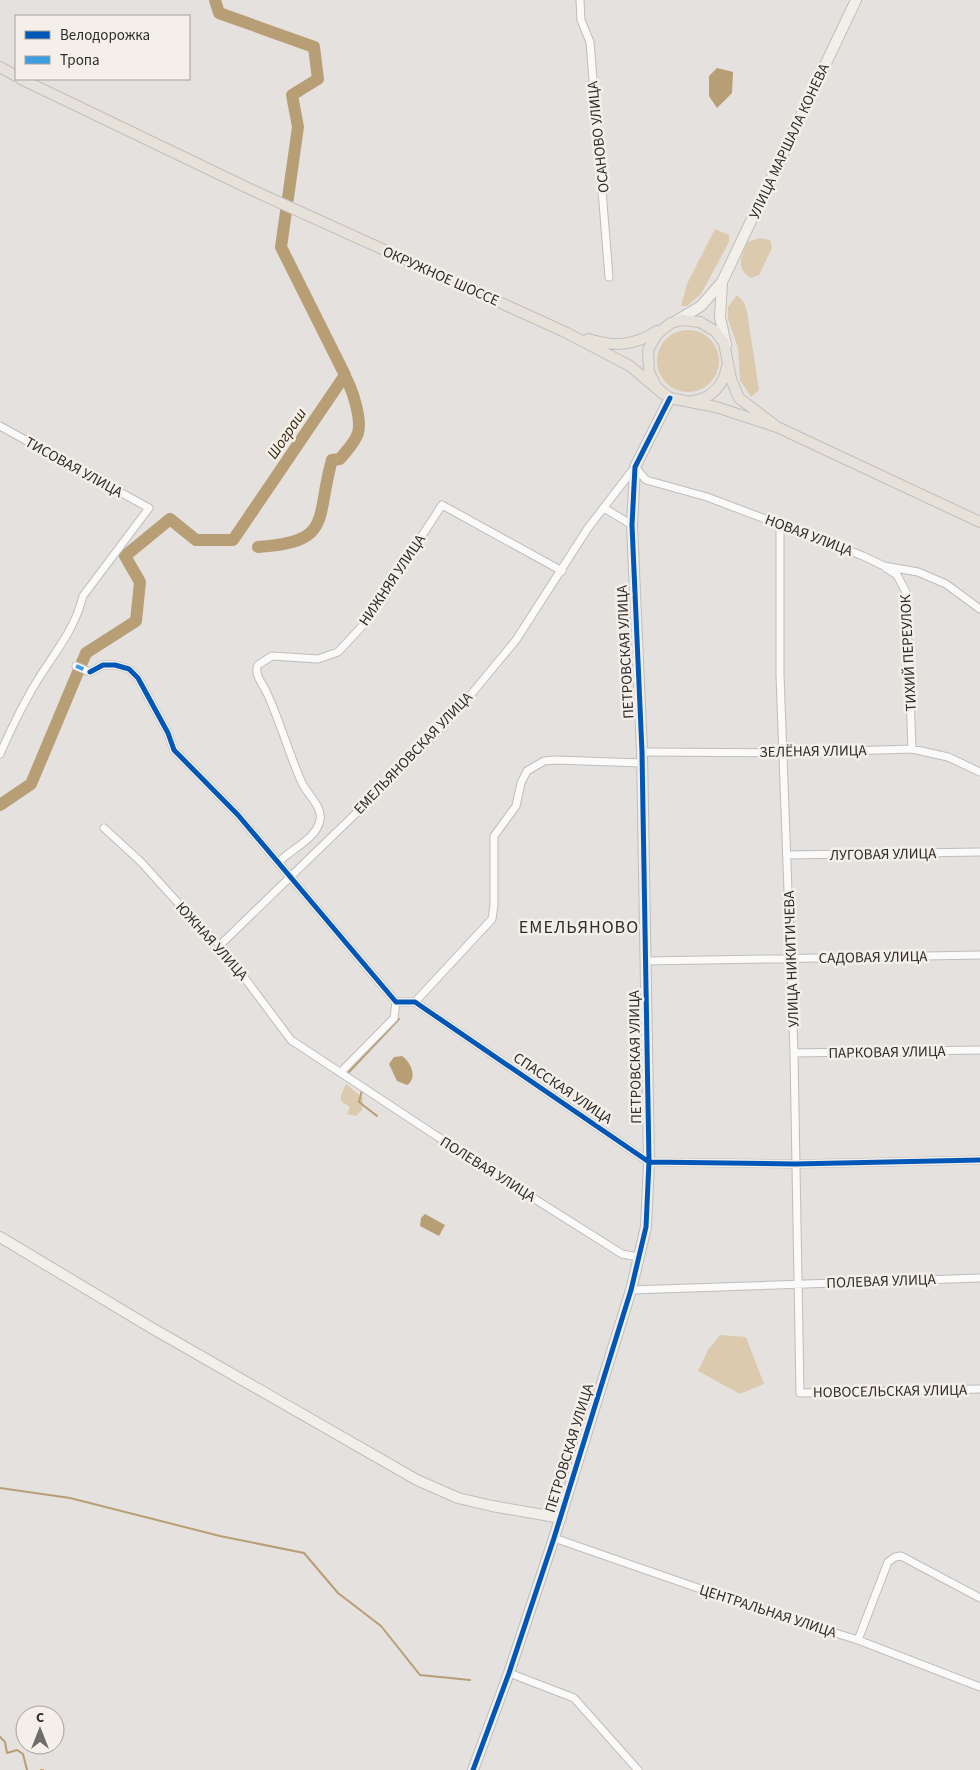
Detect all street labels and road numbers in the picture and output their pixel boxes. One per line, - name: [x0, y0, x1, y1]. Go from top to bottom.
- street label: УЛИЦА МАРШАЛА КОНЕВА: [744, 59, 835, 223]
- street label: ОСАНОВО УЛИЦА: [582, 79, 615, 194]
- street label: ОКРУЖНОЕ ШОССЕ: [379, 241, 502, 312]
- street label: ТИСОВАЯ УЛИЦА: [21, 432, 127, 503]
- street label: НОВАЯ УЛИЦА: [762, 509, 856, 562]
- street label: НИЖНЯЯ УЛИЦА: [354, 530, 431, 630]
- street label: ПЕТРОВСКАЯ УЛИЦА: [611, 584, 639, 719]
- street label: ТИХИЙ ПЕРЕУЛОК: [895, 594, 922, 712]
- street label: ЕМЕЛЬЯНОВСКАЯ УЛИЦА: [349, 687, 478, 819]
- street label: ЗЕЛЁНАЯ УЛИЦА: [759, 740, 868, 763]
- street label: ЛУГОВАЯ УЛИЦА: [830, 843, 937, 866]
- street label: УЛИЦА НИКИТИЧЕВА: [779, 889, 804, 1028]
- street label: ЮЖНАЯ УЛИЦА: [171, 897, 253, 986]
- street label: САДОВАЯ УЛИЦА: [818, 946, 928, 969]
- street label: ПЕТРОВСКАЯ УЛИЦА: [624, 989, 647, 1124]
- street label: ПАРКОВАЯ УЛИЦА: [828, 1041, 947, 1064]
- street label: СПАССКАЯ УЛИЦА: [509, 1047, 617, 1130]
- street label: ПОЛЕВАЯ УЛИЦА: [436, 1132, 540, 1208]
- street label: ПОЛЕВАЯ УЛИЦА: [826, 1269, 937, 1294]
- street label: ПЕТРОВСКАЯ УЛИЦА: [540, 1380, 599, 1515]
- street label: НОВОСЕЛЬСКАЯ УЛИЦА: [813, 1380, 968, 1403]
- street label: ЦЕНТРАЛЬНАЯ УЛИЦА: [697, 1579, 840, 1644]

